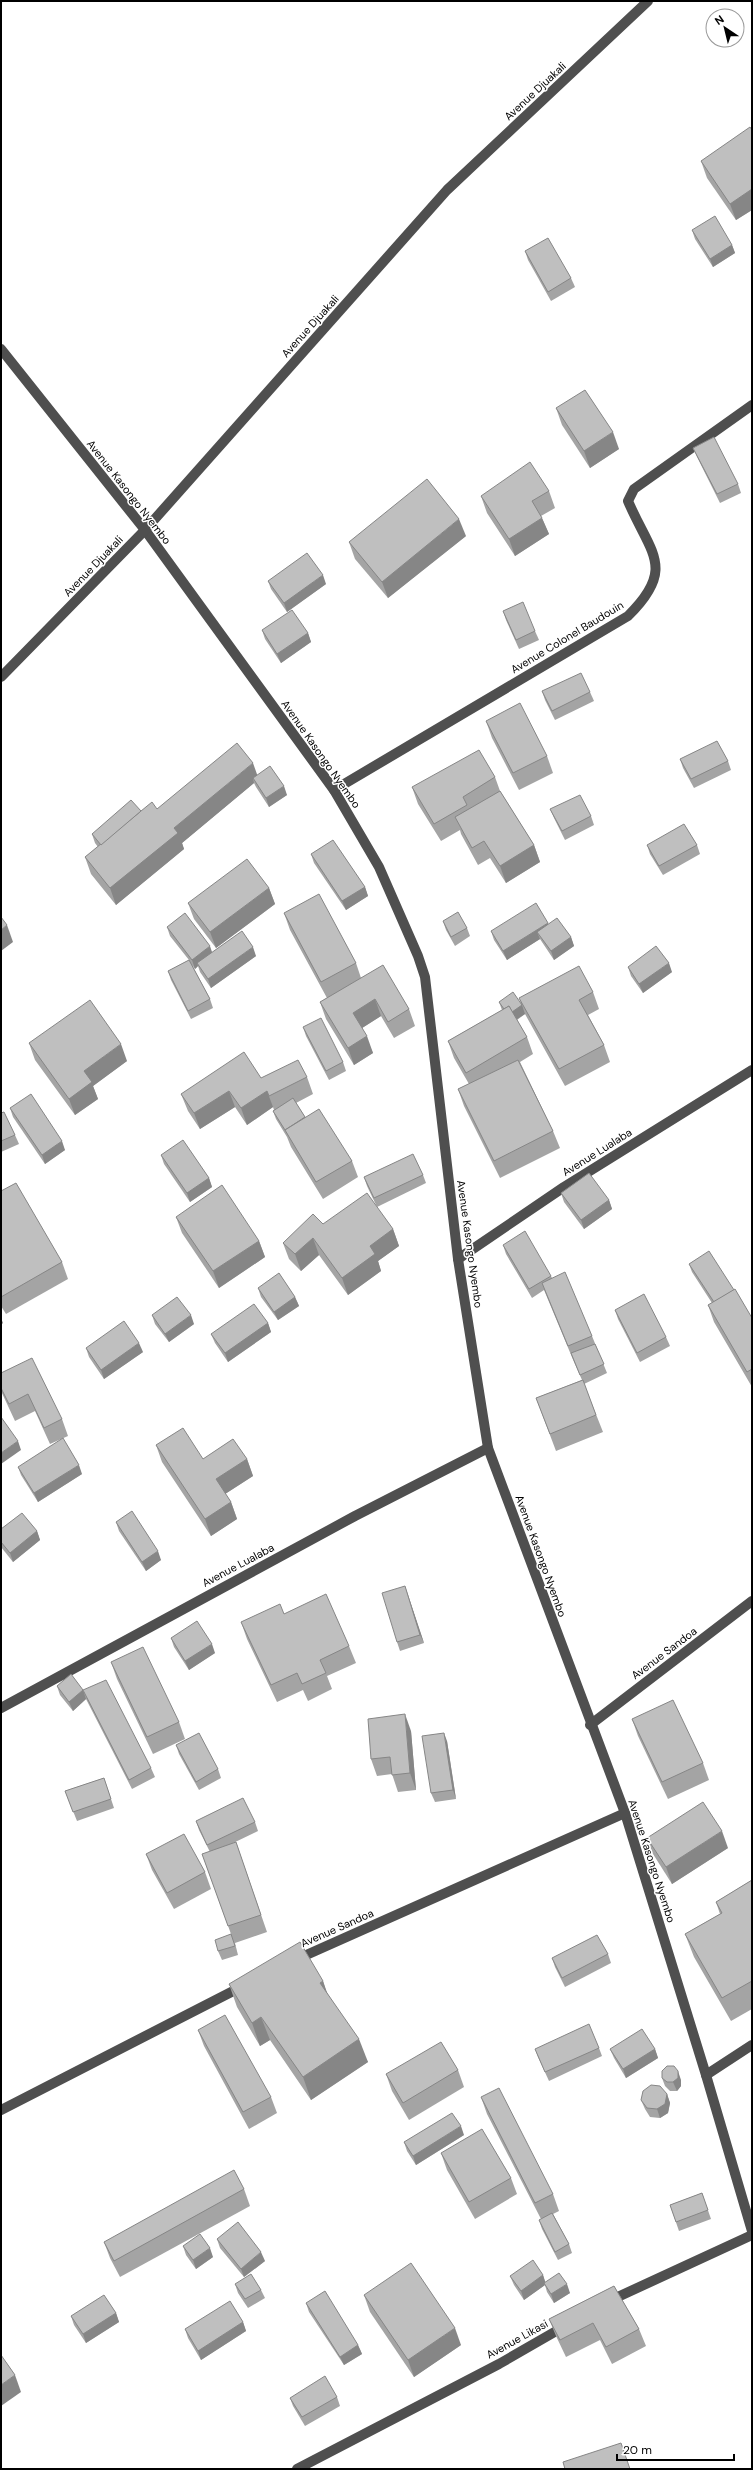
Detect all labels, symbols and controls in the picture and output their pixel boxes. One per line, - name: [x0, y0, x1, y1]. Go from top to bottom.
- north arrow: [705, 8, 745, 48]
- text: N: [712, 12, 727, 28]
- street label: Avenue Djuakali: [501, 59, 569, 123]
- street label: Avenue Djuakali: [278, 292, 342, 360]
- street label: Avenue Kasongo Nyembo: [84, 437, 174, 547]
- street label: Avenue Djuakali: [60, 533, 126, 599]
- street label: Avenue Colonel Baudouin: [508, 598, 626, 676]
- street label: Avenue Kasongo Nyembo: [278, 697, 364, 811]
- street label: Avenue Lualaba: [559, 1125, 635, 1179]
- street label: Avenue Kasongo Nyembo: [454, 1179, 486, 1309]
- street label: Avenue Kasongo Nyembo: [512, 1493, 570, 1619]
- street label: Avenue Lualaba: [200, 1540, 276, 1590]
- street label: Avenue Sandoa: [628, 1624, 700, 1682]
- street label: Avenue Kasongo Nyembo: [625, 1798, 679, 1924]
- street label: Avenue Sandoa: [298, 1906, 376, 1950]
- street label: Avenue Likasi: [484, 2316, 550, 2362]
- scale bar: [617, 2436, 734, 2462]
- text: 20 m: [623, 2442, 652, 2458]

